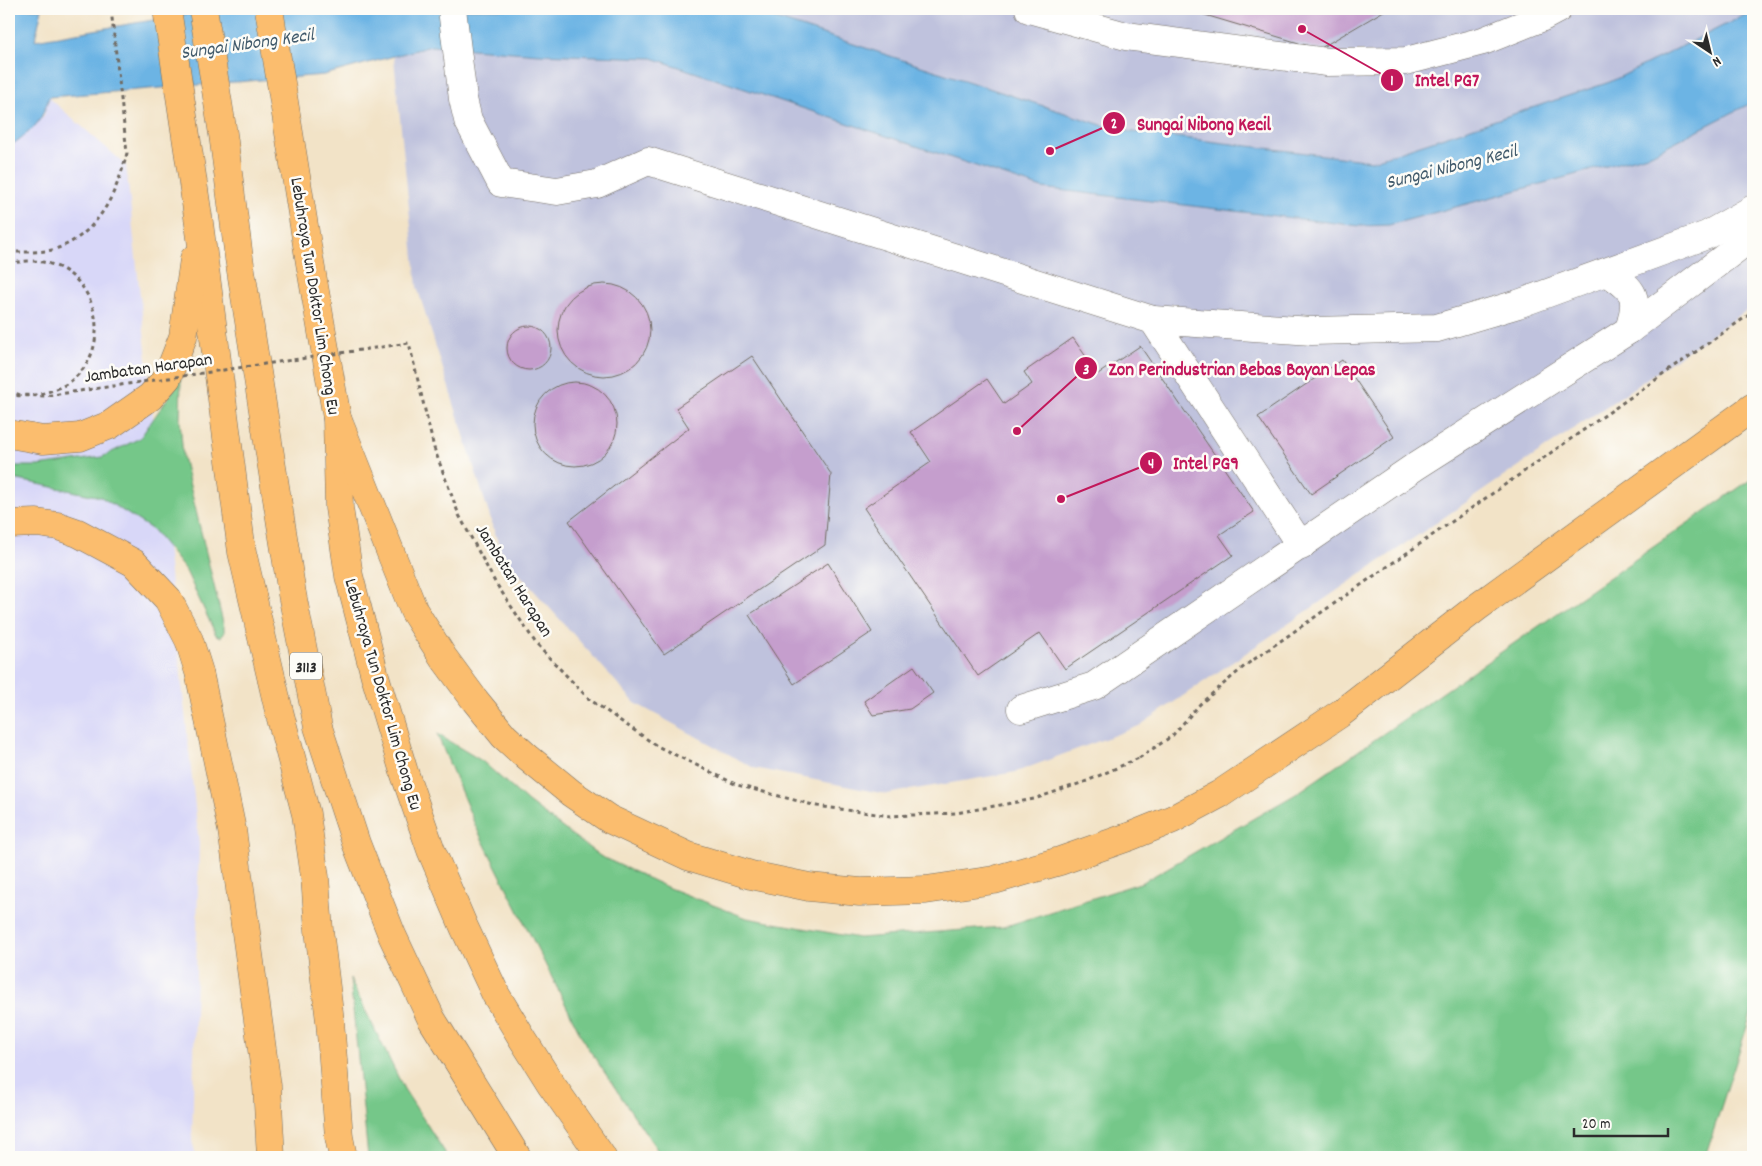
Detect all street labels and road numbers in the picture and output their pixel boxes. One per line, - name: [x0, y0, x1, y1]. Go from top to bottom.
- street label: Lebuhraya Tun Doktor Lim Chong Eu: [282, 176, 345, 417]
- street label: Jambatan Harapan: [83, 348, 214, 391]
- street label: Jambatan Harapan: [468, 520, 558, 643]
- street label: Lebuhraya Tun Doktor Lim Chong Eu: [336, 576, 427, 814]
- road number: 3113: [290, 652, 322, 679]

